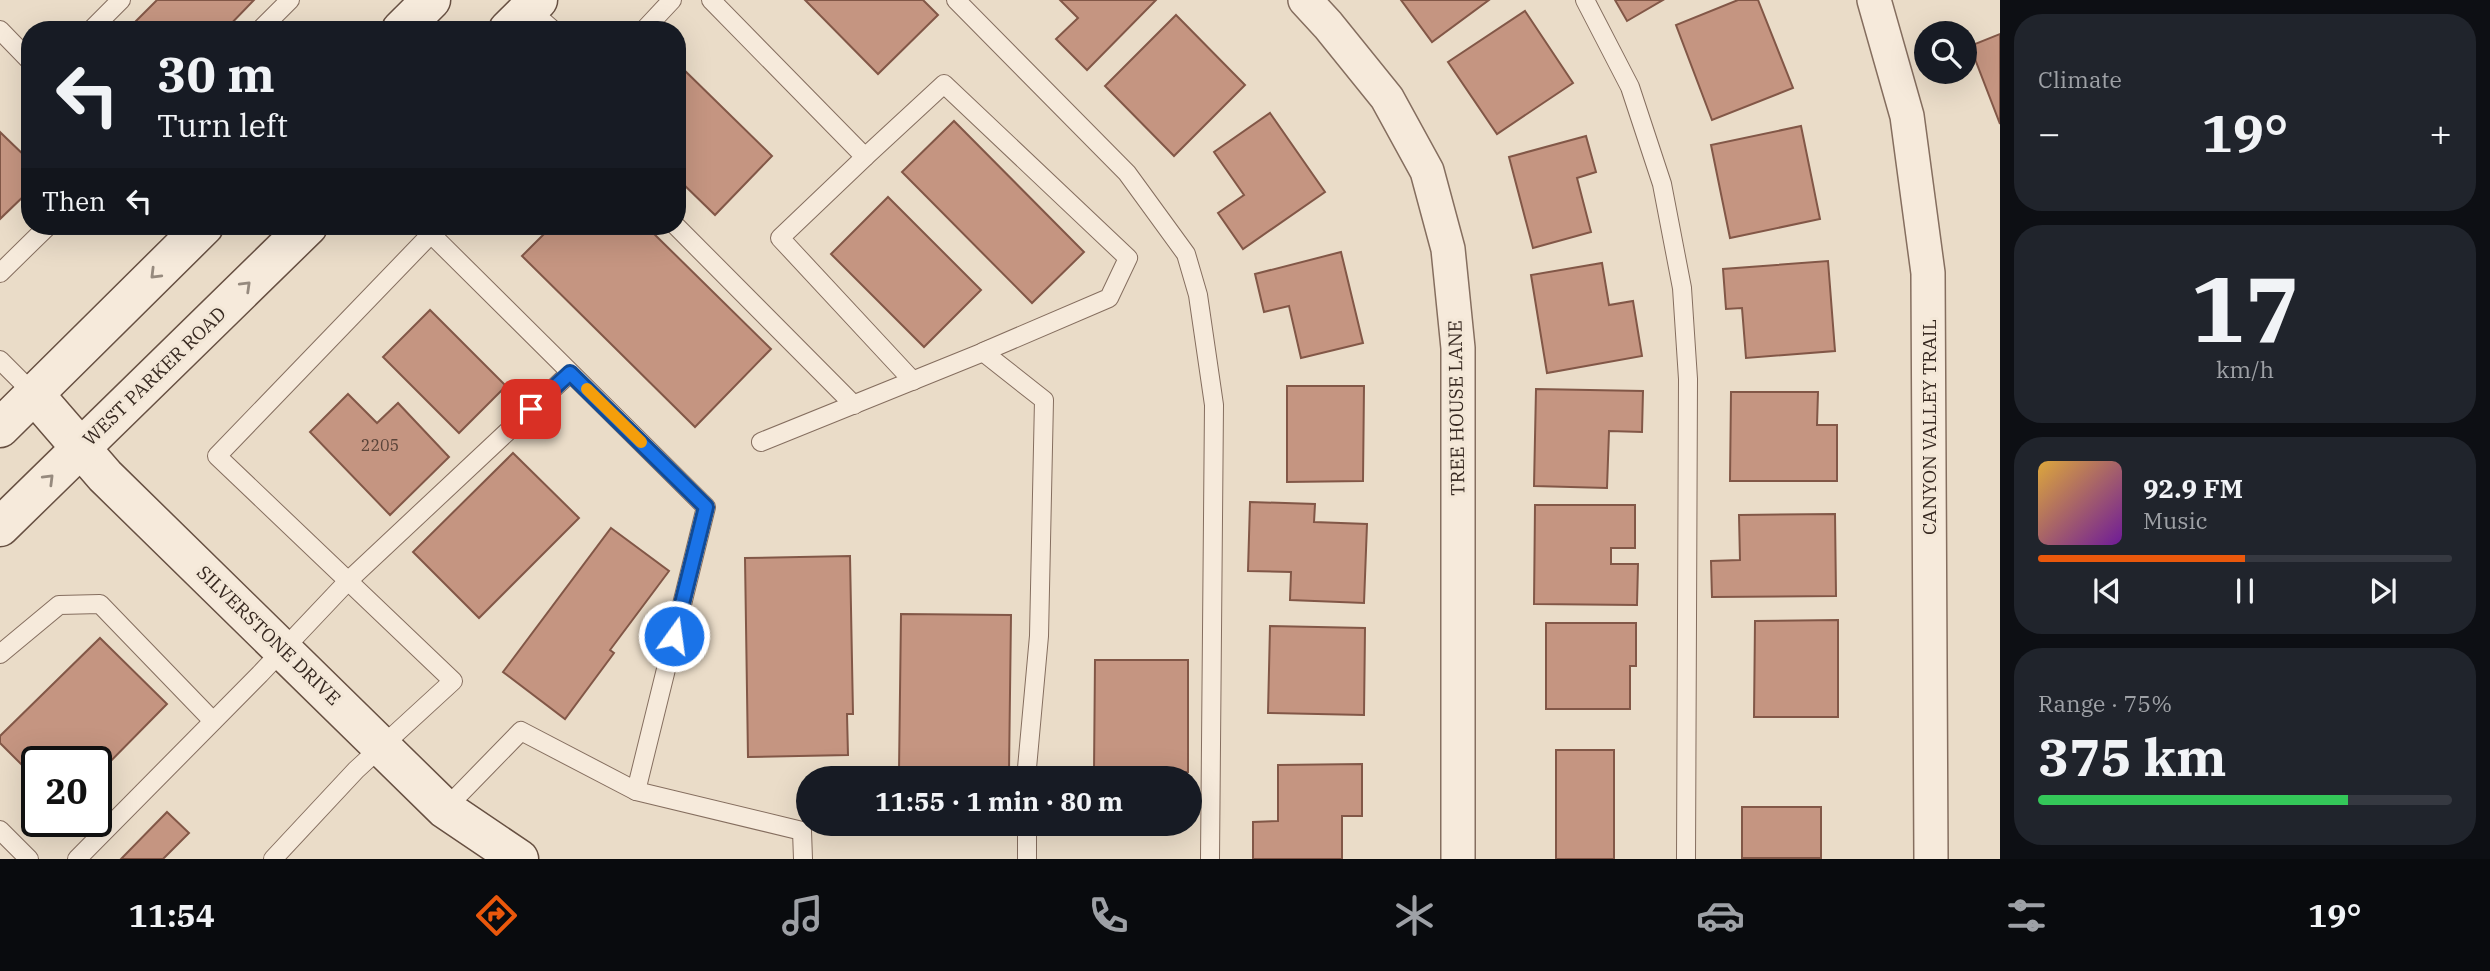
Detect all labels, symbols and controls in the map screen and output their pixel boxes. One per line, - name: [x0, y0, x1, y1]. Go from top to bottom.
- map controls: [1914, 21, 1977, 84]
- button: search: [1914, 21, 1977, 84]
- text: 30 m: [157, 42, 275, 105]
- icon: left: [42, 49, 133, 140]
- text: Climate: [2038, 64, 2122, 94]
- text: 19°: [2202, 99, 2288, 166]
- text: Turn left: [157, 104, 288, 146]
- text: −: [2038, 108, 2061, 157]
- text: +: [2429, 108, 2452, 157]
- icon: left: [120, 182, 158, 220]
- text: Then: [42, 184, 106, 218]
- text: 17: [2190, 249, 2300, 367]
- one-way arrow: [150, 265, 163, 278]
- one-way arrow: [238, 281, 251, 294]
- street label: WEST PARKER ROAD: [77, 301, 231, 451]
- street label: CANYON VALLEY TRAIL: [1917, 319, 1941, 535]
- street label: TREE HOUSE LANE: [1442, 320, 1470, 496]
- text: km/h: [2216, 354, 2274, 384]
- pin: [501, 379, 561, 439]
- icon: arrive: [512, 390, 550, 428]
- house number: 2205: [361, 435, 399, 455]
- text: 92.9 FM: [2143, 471, 2243, 505]
- one-way arrow: [40, 475, 53, 488]
- text: Music: [2143, 505, 2208, 535]
- street label: SILVERSTONE DRIVE: [192, 560, 346, 710]
- icon: previous: [2088, 572, 2126, 610]
- icon: pause: [2226, 572, 2264, 610]
- icon: next: [2364, 572, 2402, 610]
- position arrow: [637, 599, 711, 673]
- text: Range · 75%: [2038, 688, 2172, 718]
- text: 375 km: [2038, 723, 2227, 790]
- speed limit sign: 20: [21, 746, 112, 837]
- text: 11:55 · 1 min · 80 m: [875, 784, 1123, 818]
- icon: directions: [472, 891, 521, 940]
- icon: music: [778, 891, 827, 940]
- icon: phone: [1084, 891, 1133, 940]
- icon: climate: [1390, 891, 1439, 940]
- icon: car: [1696, 891, 1745, 940]
- icon: filters: [2002, 891, 2051, 940]
- text: 11:54: [129, 894, 215, 936]
- text: 19°: [2308, 894, 2361, 936]

